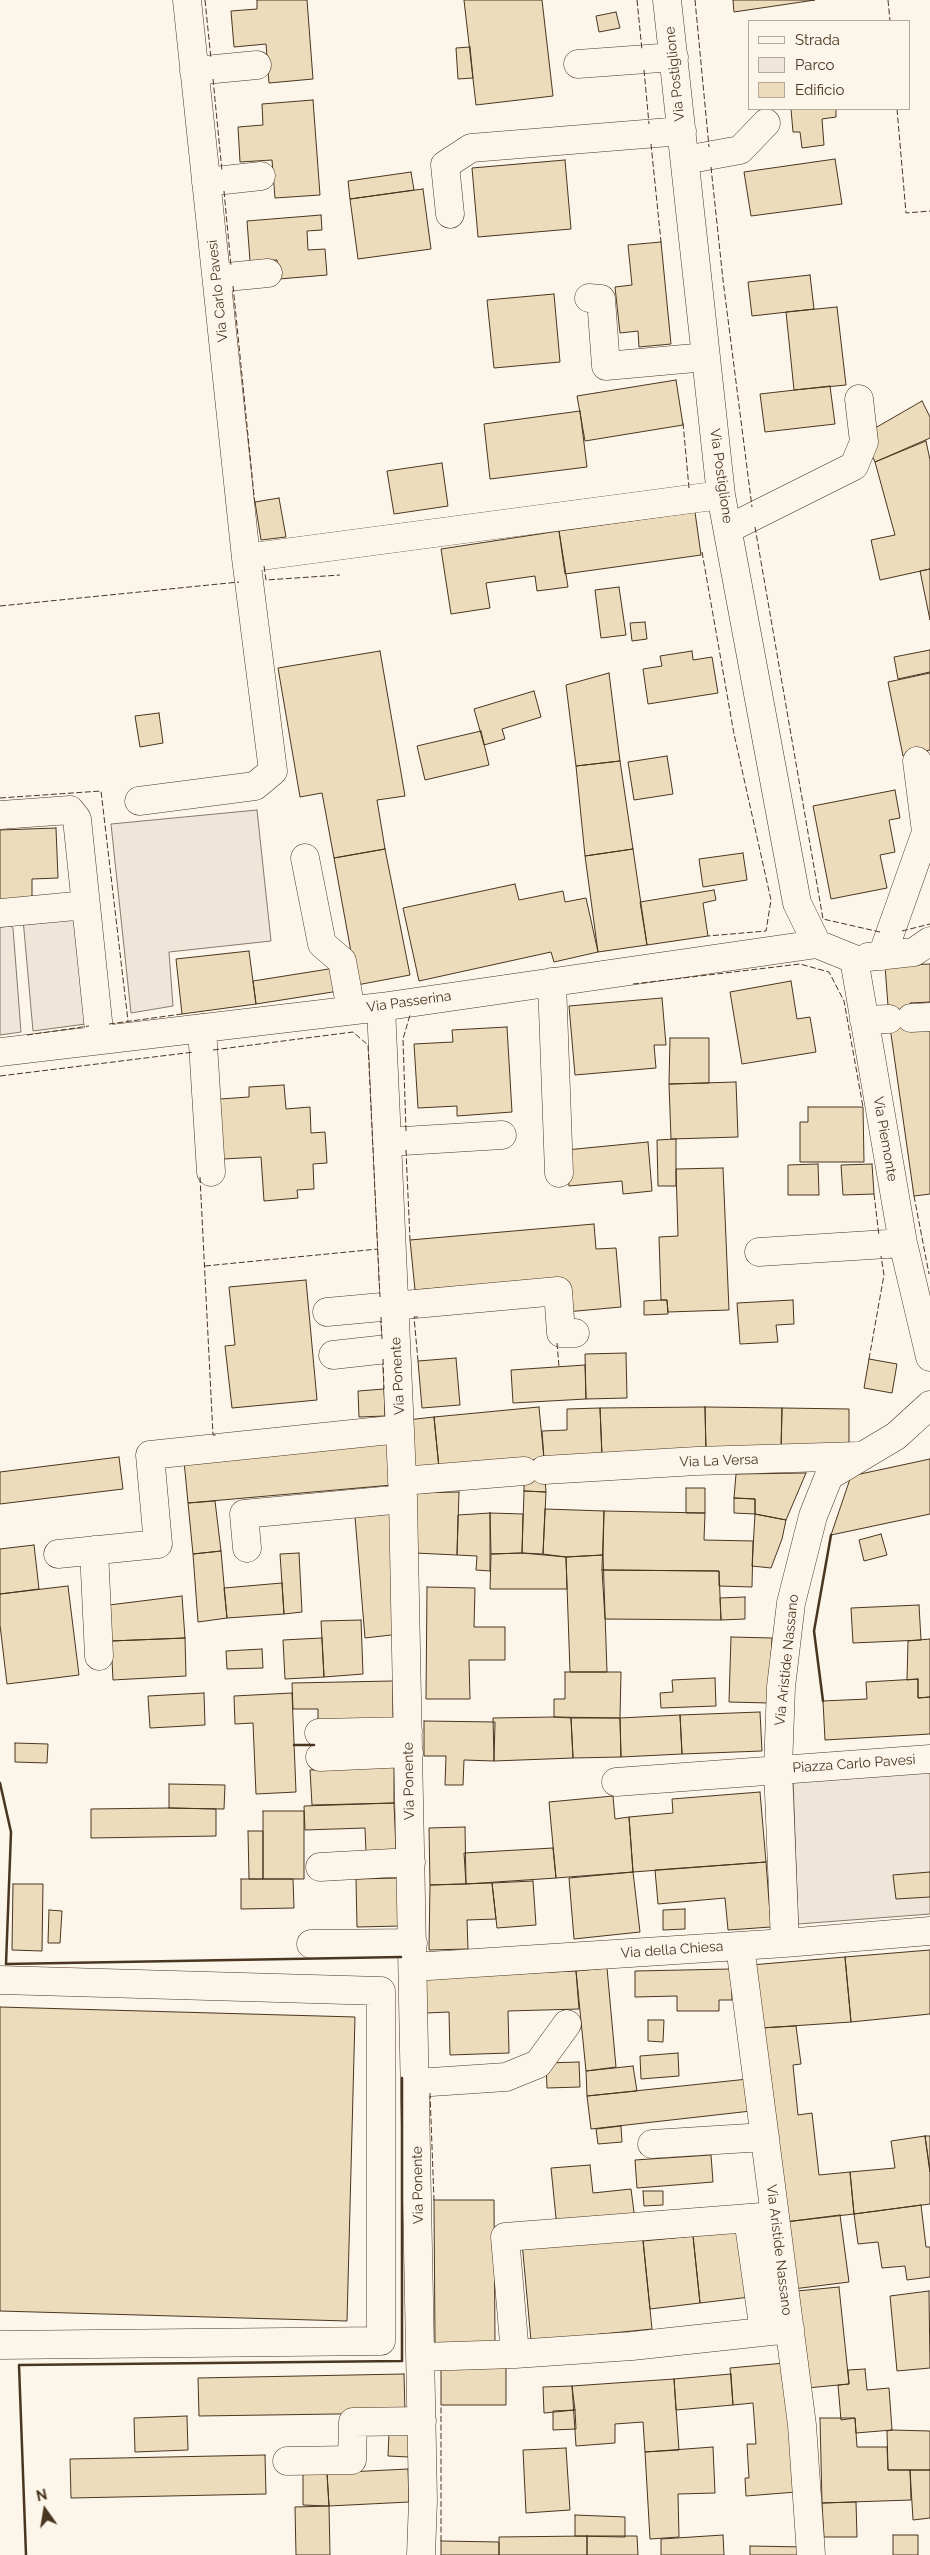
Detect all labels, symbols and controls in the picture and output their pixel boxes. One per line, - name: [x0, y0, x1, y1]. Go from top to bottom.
- legend: [748, 20, 910, 110]
- street label: Via Postiglione: [662, 26, 688, 122]
- text: Strada: [795, 31, 840, 49]
- text: Parco: [795, 56, 835, 74]
- text: Edificio: [795, 81, 845, 99]
- street label: Via Carlo Pavesi: [204, 239, 232, 343]
- street label: Via Postiglione: [706, 428, 736, 524]
- street label: Via Passerina: [365, 988, 453, 1016]
- street label: Via Piemonte: [869, 1095, 901, 1183]
- street label: Via Ponente: [388, 1337, 408, 1415]
- street label: Via La Versa: [679, 1451, 759, 1471]
- street label: Via Aristide Nassano: [772, 1593, 802, 1727]
- street label: Via Ponente: [400, 1742, 418, 1820]
- street label: Piazza Carlo Pavesi: [792, 1751, 916, 1777]
- street label: Via della Chiesa: [620, 1938, 724, 1962]
- street label: Via Ponente: [409, 2146, 427, 2224]
- street label: Via Aristide Nassano: [763, 2183, 795, 2317]
- north arrow: [20, 2485, 70, 2535]
- text: N: [35, 2486, 49, 2504]

